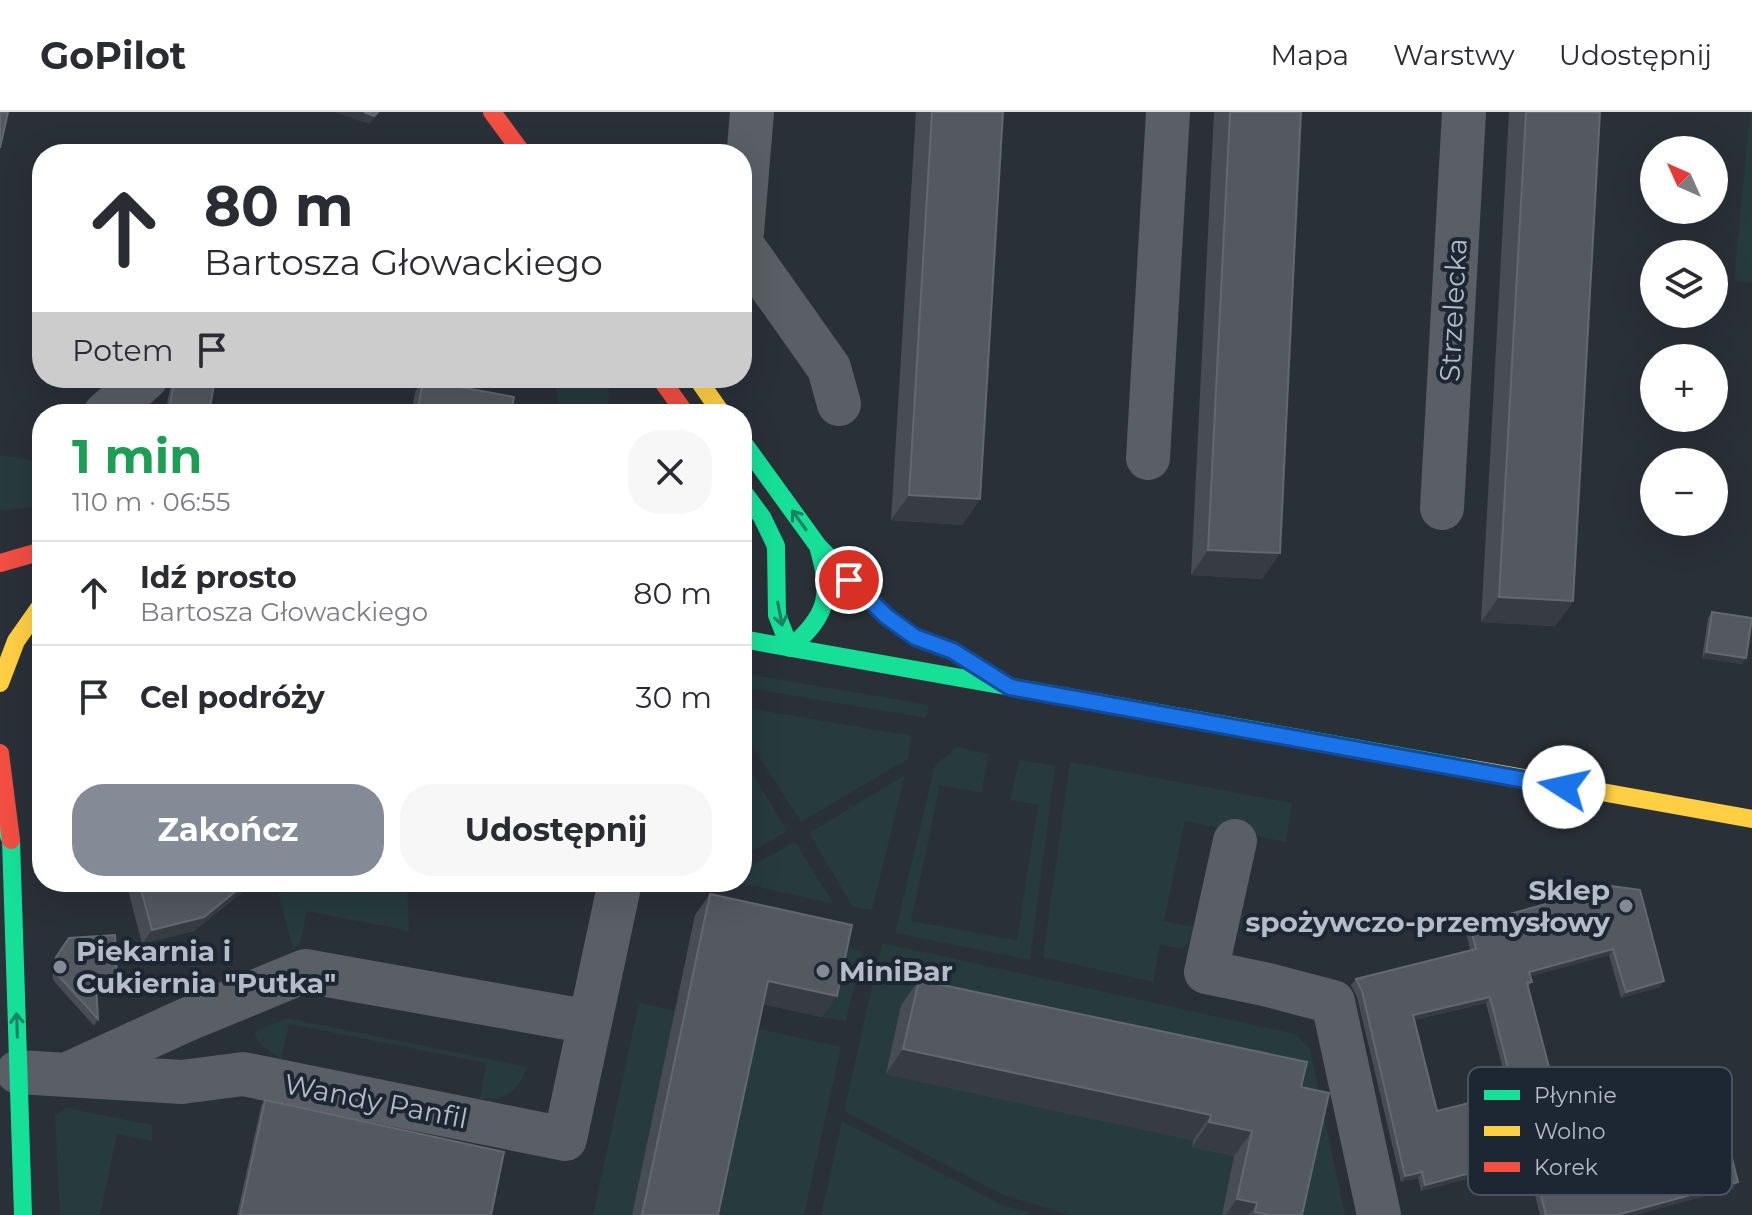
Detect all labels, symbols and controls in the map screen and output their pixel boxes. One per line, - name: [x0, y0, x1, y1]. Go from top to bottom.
- text: GoPilot: [40, 32, 186, 79]
- text: Mapa: [1270, 38, 1349, 72]
- text: Warstwy: [1393, 38, 1515, 72]
- text: Udostępnij: [1559, 38, 1712, 72]
- north arrow: [1640, 136, 1728, 224]
- map controls: [1640, 136, 1728, 536]
- text: 80 m: [204, 172, 354, 240]
- icon: ahead: [72, 176, 176, 280]
- street label: Strzelecka: [1432, 237, 1474, 383]
- text: Bartosza Głowackiego: [204, 240, 603, 284]
- button: layers: [1640, 240, 1728, 328]
- icon: arrive: [190, 328, 234, 372]
- text: Potem: [72, 332, 174, 369]
- button: +: [1640, 344, 1728, 432]
- text: 1 min: [72, 427, 202, 485]
- button: close: [628, 430, 712, 514]
- button: −: [1640, 448, 1728, 536]
- text: 110 m · 06:55: [72, 486, 230, 518]
- one-way arrow: [791, 510, 808, 531]
- pin: [815, 546, 883, 614]
- icon: arrive: [827, 558, 871, 602]
- text: Idź prosto: [140, 559, 297, 596]
- icon: ahead: [72, 571, 116, 615]
- text: 80 m: [633, 575, 712, 612]
- text: Bartosza Głowackiego: [140, 596, 428, 628]
- one-way arrow: [773, 601, 788, 627]
- icon: arrive: [72, 675, 116, 719]
- text: Cel podróży: [140, 679, 325, 716]
- text: 30 m: [636, 679, 712, 716]
- position arrow: [1522, 745, 1606, 829]
- button: Zakończ: [72, 784, 384, 876]
- button: Udostępnij: [400, 784, 712, 876]
- place label: Sklep spożywczo-przemysłowy: [1245, 873, 1610, 939]
- marker: Sklep spożywczo-przemysłowy: [1617, 897, 1635, 915]
- place label: Piekarnia i Cukiernia "Putka": [76, 934, 336, 1000]
- place label: MiniBar: [839, 954, 953, 988]
- marker: Piekarnia i Cukiernia "Putka": [51, 958, 69, 976]
- marker: MiniBar: [814, 962, 832, 980]
- one-way arrow: [9, 1012, 24, 1039]
- street label: Wandy Panfil: [281, 1067, 471, 1135]
- legend: [1468, 1067, 1732, 1195]
- text: Płynnie: [1534, 1082, 1617, 1109]
- text: Wolno: [1534, 1118, 1606, 1145]
- text: Korek: [1534, 1154, 1599, 1181]

